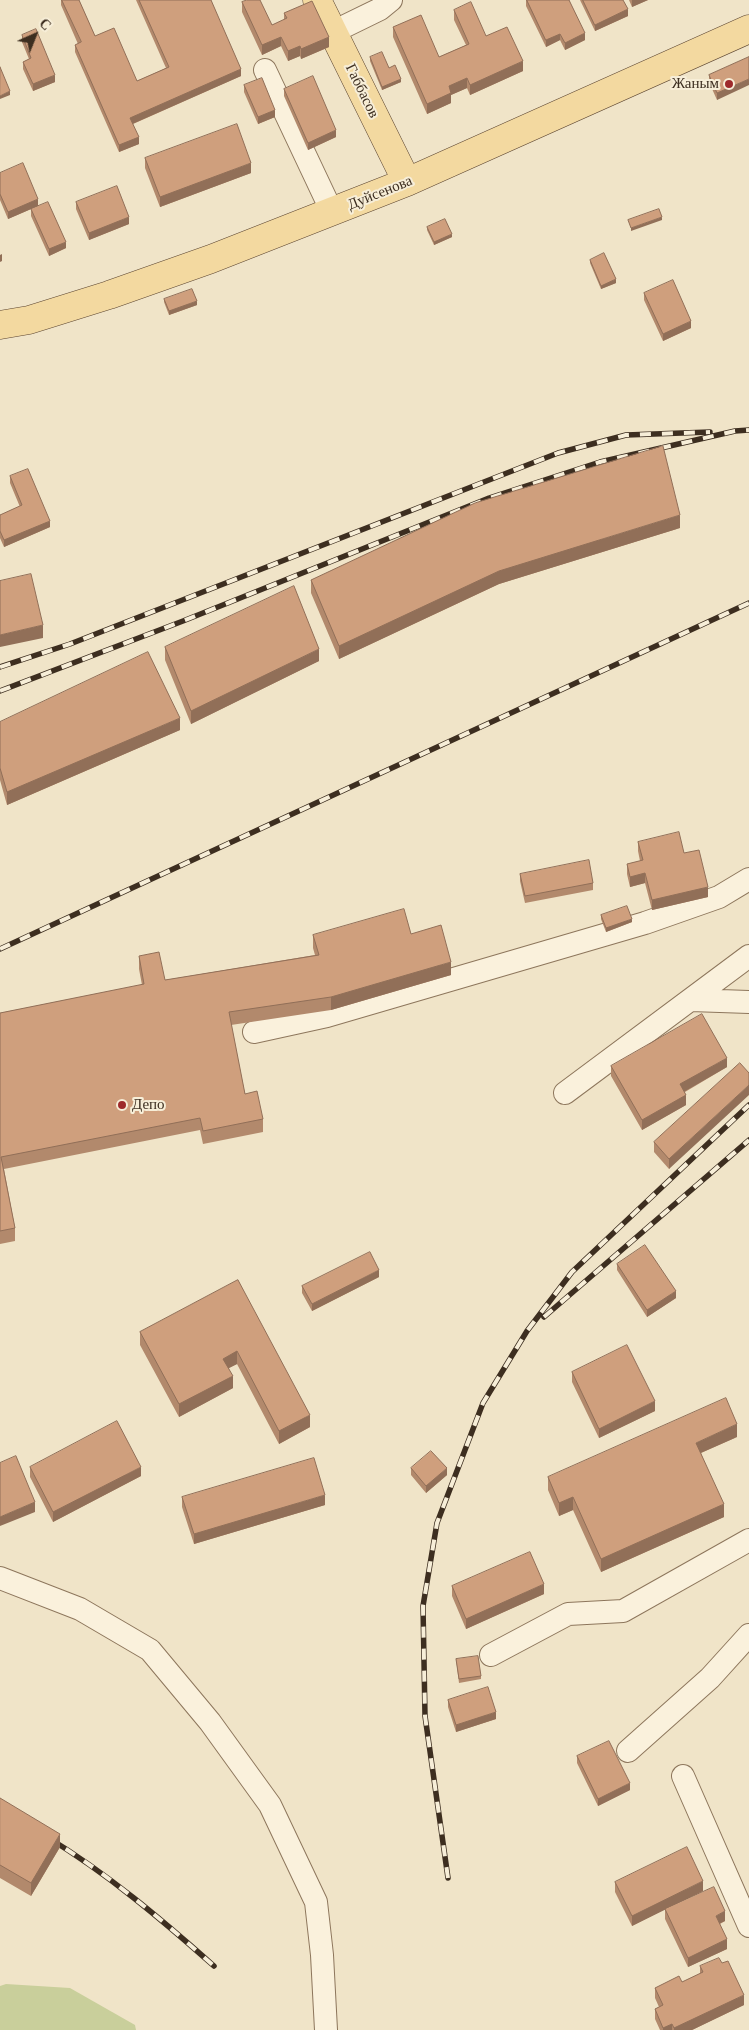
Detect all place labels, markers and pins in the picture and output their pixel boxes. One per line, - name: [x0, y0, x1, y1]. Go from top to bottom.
- place label: Жаным: [672, 75, 719, 93]
- marker: Жаным: [723, 78, 735, 90]
- place label: Депо: [132, 1096, 165, 1114]
- marker: Депо: [116, 1099, 128, 1111]

